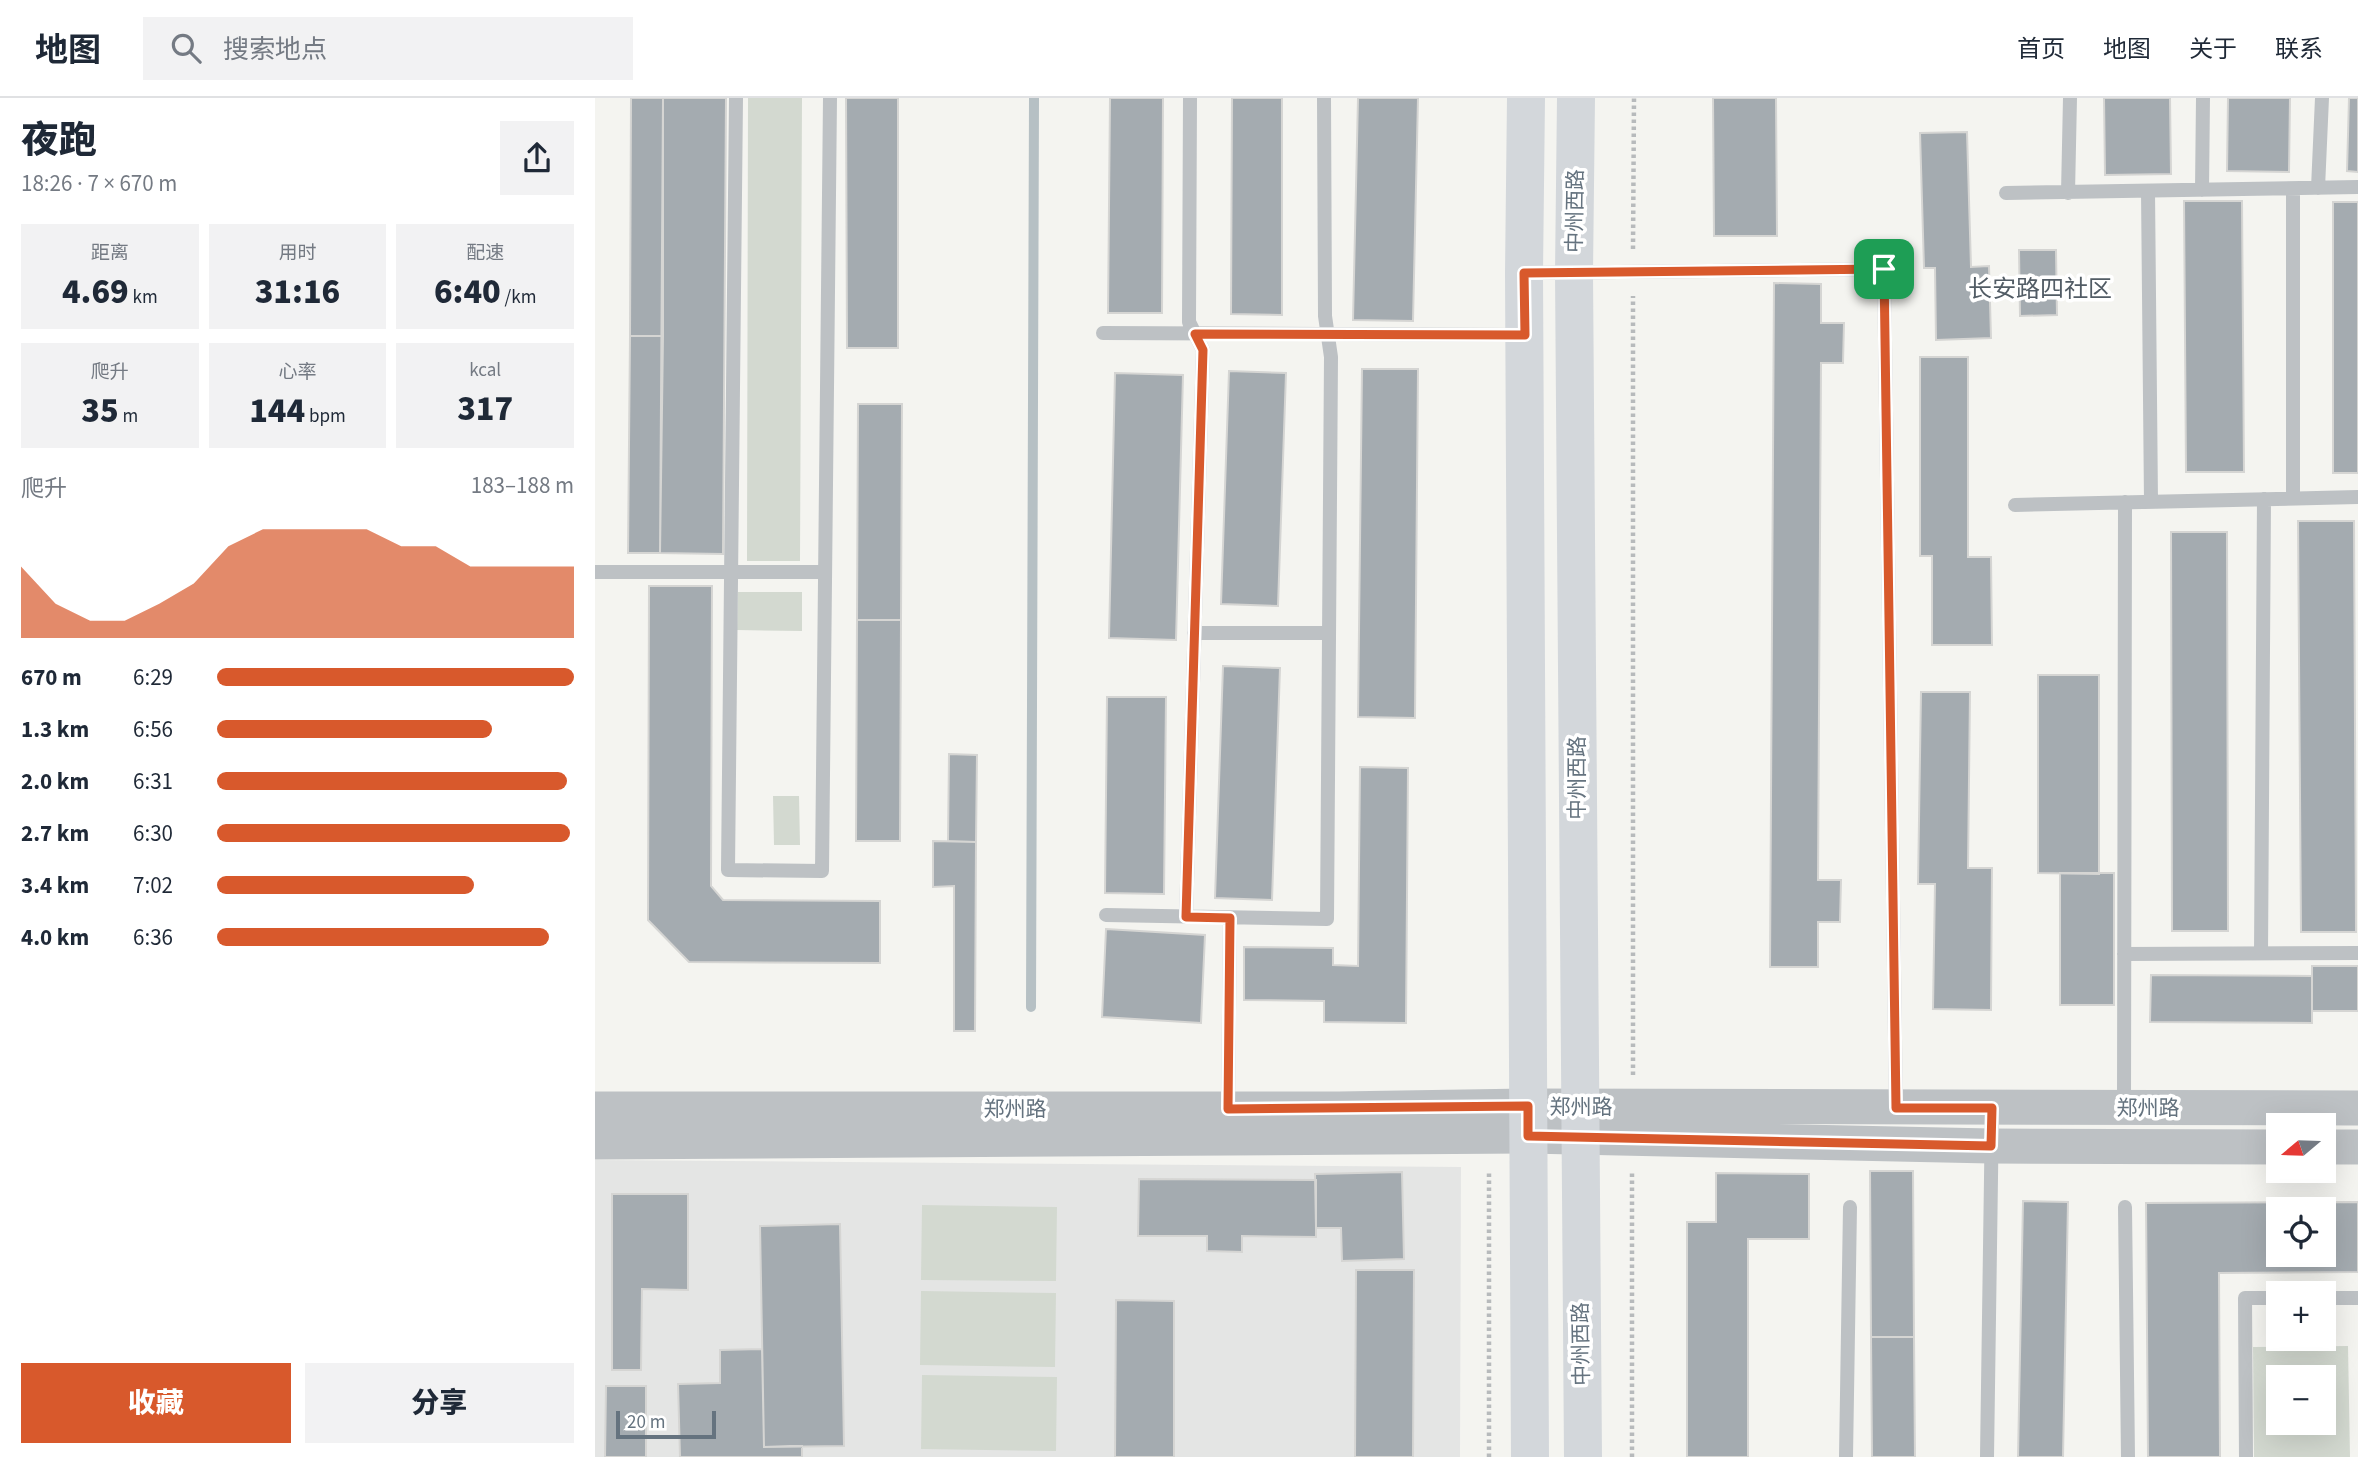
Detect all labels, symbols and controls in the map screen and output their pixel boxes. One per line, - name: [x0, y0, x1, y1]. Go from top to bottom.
- search box: [143, 17, 633, 80]
- text: 地图: [35, 27, 101, 74]
- icon: search: [167, 29, 205, 67]
- text: 搜索地点: [223, 31, 327, 68]
- text: 首页: [2017, 32, 2065, 67]
- text: 地图: [2103, 32, 2151, 67]
- text: 关于: [2189, 32, 2237, 67]
- text: 联系: [2275, 32, 2323, 67]
- text: 夜跑: [21, 114, 97, 168]
- button: share: [500, 121, 574, 195]
- text: 18:26 · 7 × 670 m: [21, 167, 177, 200]
- street label: 中州西路: [1559, 169, 1591, 253]
- pin: [1854, 239, 1914, 299]
- text: 距离: [91, 240, 129, 267]
- text: 用时: [278, 240, 317, 267]
- text: 配速: [466, 240, 504, 267]
- icon: arrive: [1865, 250, 1903, 288]
- text: 4.69: [62, 267, 129, 317]
- text: 31:16: [255, 267, 340, 317]
- text: 6:40: [434, 267, 501, 317]
- district label: 长安路四社区: [1968, 272, 2112, 307]
- text: km: [129, 284, 158, 311]
- text: /km: [501, 284, 536, 311]
- text: kcal: [469, 357, 501, 384]
- text: 爬升: [91, 359, 129, 386]
- text: 心率: [278, 359, 317, 386]
- text: 317: [457, 384, 513, 434]
- text: 35: [81, 386, 119, 436]
- text: 144: [249, 386, 305, 436]
- text: m: [119, 403, 138, 430]
- text: bpm: [305, 403, 346, 430]
- text: 183–188 m: [471, 469, 574, 502]
- text: 爬升: [21, 472, 67, 505]
- text: 670 m: [21, 661, 82, 694]
- text: 6:29: [133, 661, 173, 694]
- text: 1.3 km: [21, 713, 89, 746]
- text: 6:56: [133, 713, 173, 746]
- street label: 中州西路: [1562, 736, 1592, 820]
- text: 2.0 km: [21, 765, 89, 798]
- text: 6:31: [133, 765, 173, 798]
- text: 2.7 km: [21, 817, 89, 850]
- text: 6:30: [133, 817, 173, 850]
- text: 3.4 km: [21, 869, 89, 902]
- text: 7:02: [133, 869, 173, 902]
- text: 4.0 km: [21, 921, 89, 954]
- text: 6:36: [133, 921, 173, 954]
- street label: 郑州路: [1550, 1092, 1613, 1122]
- street label: 郑州路: [2117, 1093, 2180, 1123]
- street label: 郑州路: [984, 1094, 1047, 1124]
- north arrow: [2266, 1113, 2336, 1183]
- map controls: [2266, 1113, 2336, 1435]
- button: locate: [2266, 1197, 2336, 1267]
- button: +: [2266, 1281, 2336, 1351]
- street label: 中州西路: [1565, 1302, 1597, 1386]
- button: 收藏: [21, 1363, 291, 1443]
- button: 分享: [305, 1363, 574, 1443]
- button: −: [2266, 1365, 2336, 1435]
- scale bar: [616, 1408, 716, 1440]
- text: 20 m: [627, 1409, 665, 1436]

